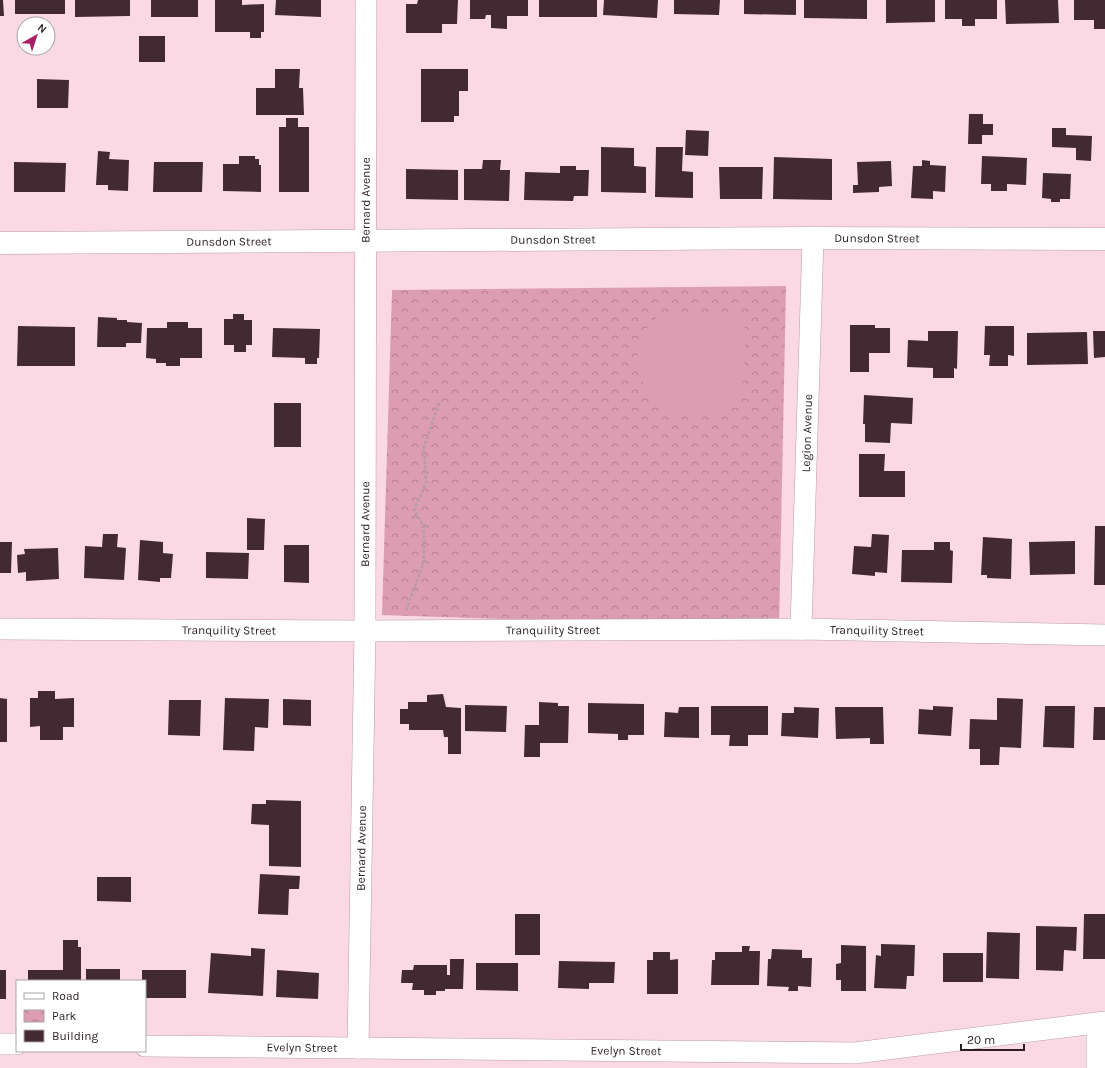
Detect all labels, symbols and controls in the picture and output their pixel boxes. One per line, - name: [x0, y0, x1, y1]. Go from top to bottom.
- north arrow: [16, 16, 56, 56]
- text: N: [35, 21, 49, 36]
- street label: Bernard Avenue: [359, 157, 373, 243]
- street label: Dunsdon Street: [834, 231, 920, 245]
- street label: Dunsdon Street: [510, 232, 596, 247]
- street label: Dunsdon Street: [186, 234, 272, 249]
- street label: Legion Avenue: [799, 394, 815, 472]
- street label: Bernard Avenue: [358, 481, 372, 567]
- street label: Tranquility Street: [182, 623, 277, 638]
- street label: Tranquility Street: [506, 623, 601, 637]
- street label: Tranquility Street: [830, 623, 925, 638]
- street label: Bernard Avenue: [354, 805, 369, 891]
- legend: [16, 980, 146, 1052]
- text: Road: [52, 989, 80, 1003]
- text: Park: [52, 1009, 77, 1023]
- scale bar: [961, 1026, 1024, 1052]
- text: Building: [52, 1029, 99, 1043]
- text: 20 m: [967, 1033, 995, 1047]
- street label: Evelyn Street: [266, 1040, 338, 1055]
- street label: Evelyn Street: [590, 1043, 662, 1058]

